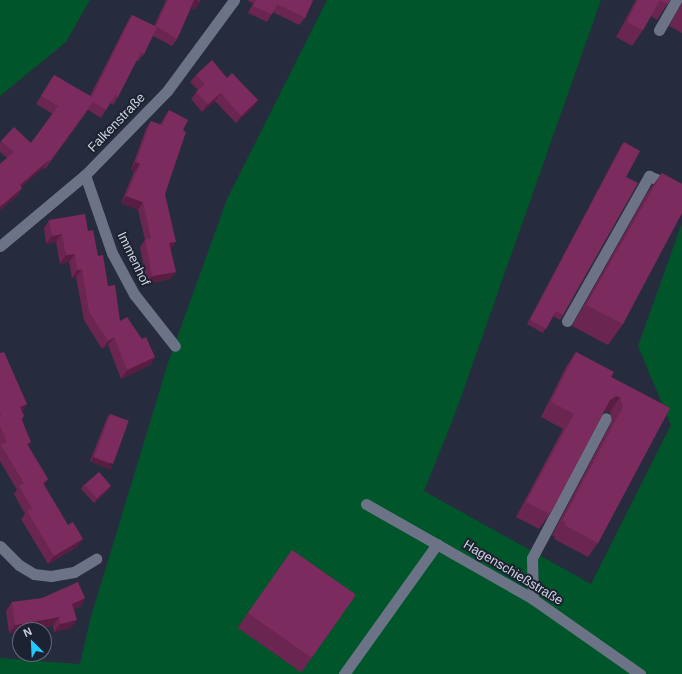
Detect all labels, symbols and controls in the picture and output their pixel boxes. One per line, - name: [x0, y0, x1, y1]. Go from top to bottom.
- street label: Falkenstraße: [85, 90, 149, 156]
- street label: Immenhof: [113, 230, 153, 288]
- street label: Hagenschießstraße: [460, 537, 566, 609]
- north arrow: [12, 622, 52, 662]
- text: N: [21, 625, 34, 639]

